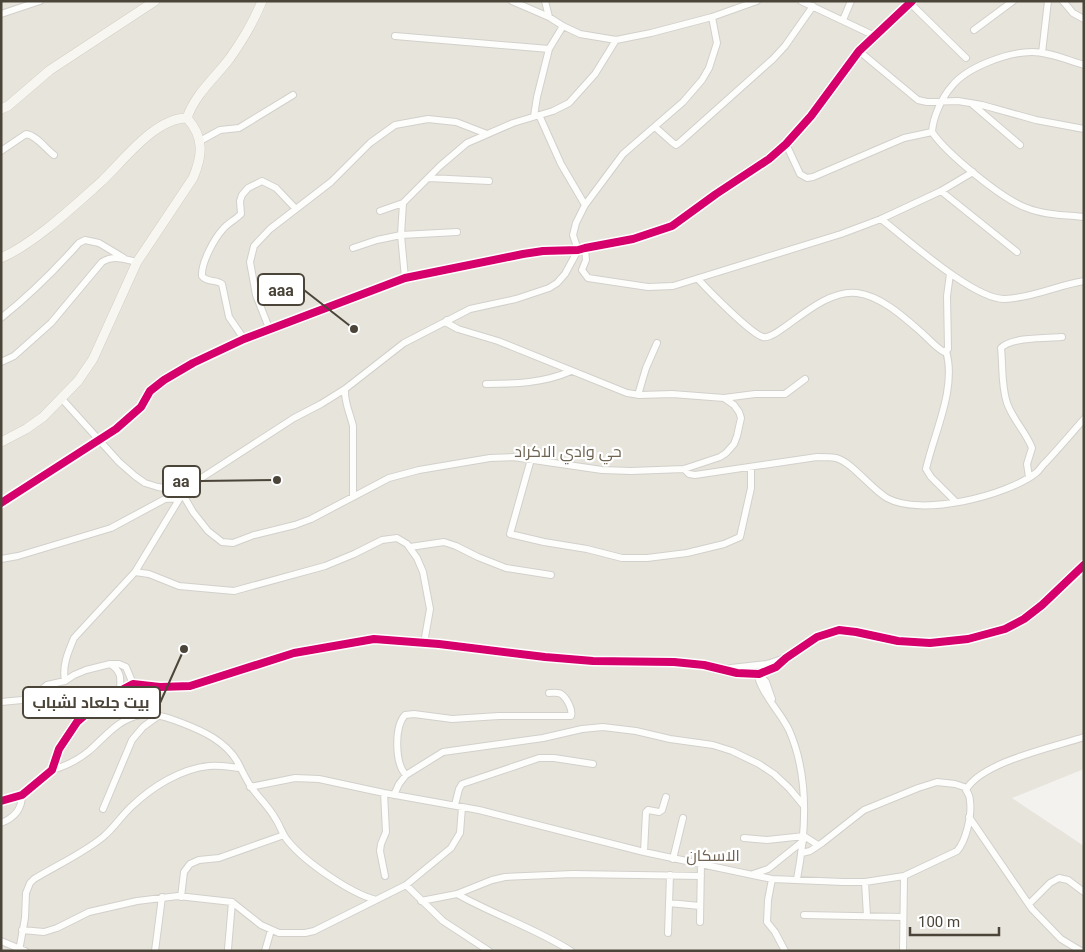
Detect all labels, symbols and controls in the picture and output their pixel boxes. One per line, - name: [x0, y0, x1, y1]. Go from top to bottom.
- callout: aaa: [258, 274, 304, 305]
- text: aaa: [268, 281, 294, 300]
- district label: حي وادي الاكراد: [514, 442, 622, 465]
- callout: aa: [163, 466, 200, 497]
- text: aa: [172, 472, 190, 491]
- callout: بيت جلعاد لشباب: [23, 687, 160, 718]
- text: بيت جلعاد لشباب: [32, 693, 150, 712]
- district label: الاسكان: [686, 846, 740, 866]
- scale bar: [910, 904, 999, 936]
- text: 100 m: [918, 913, 960, 931]

